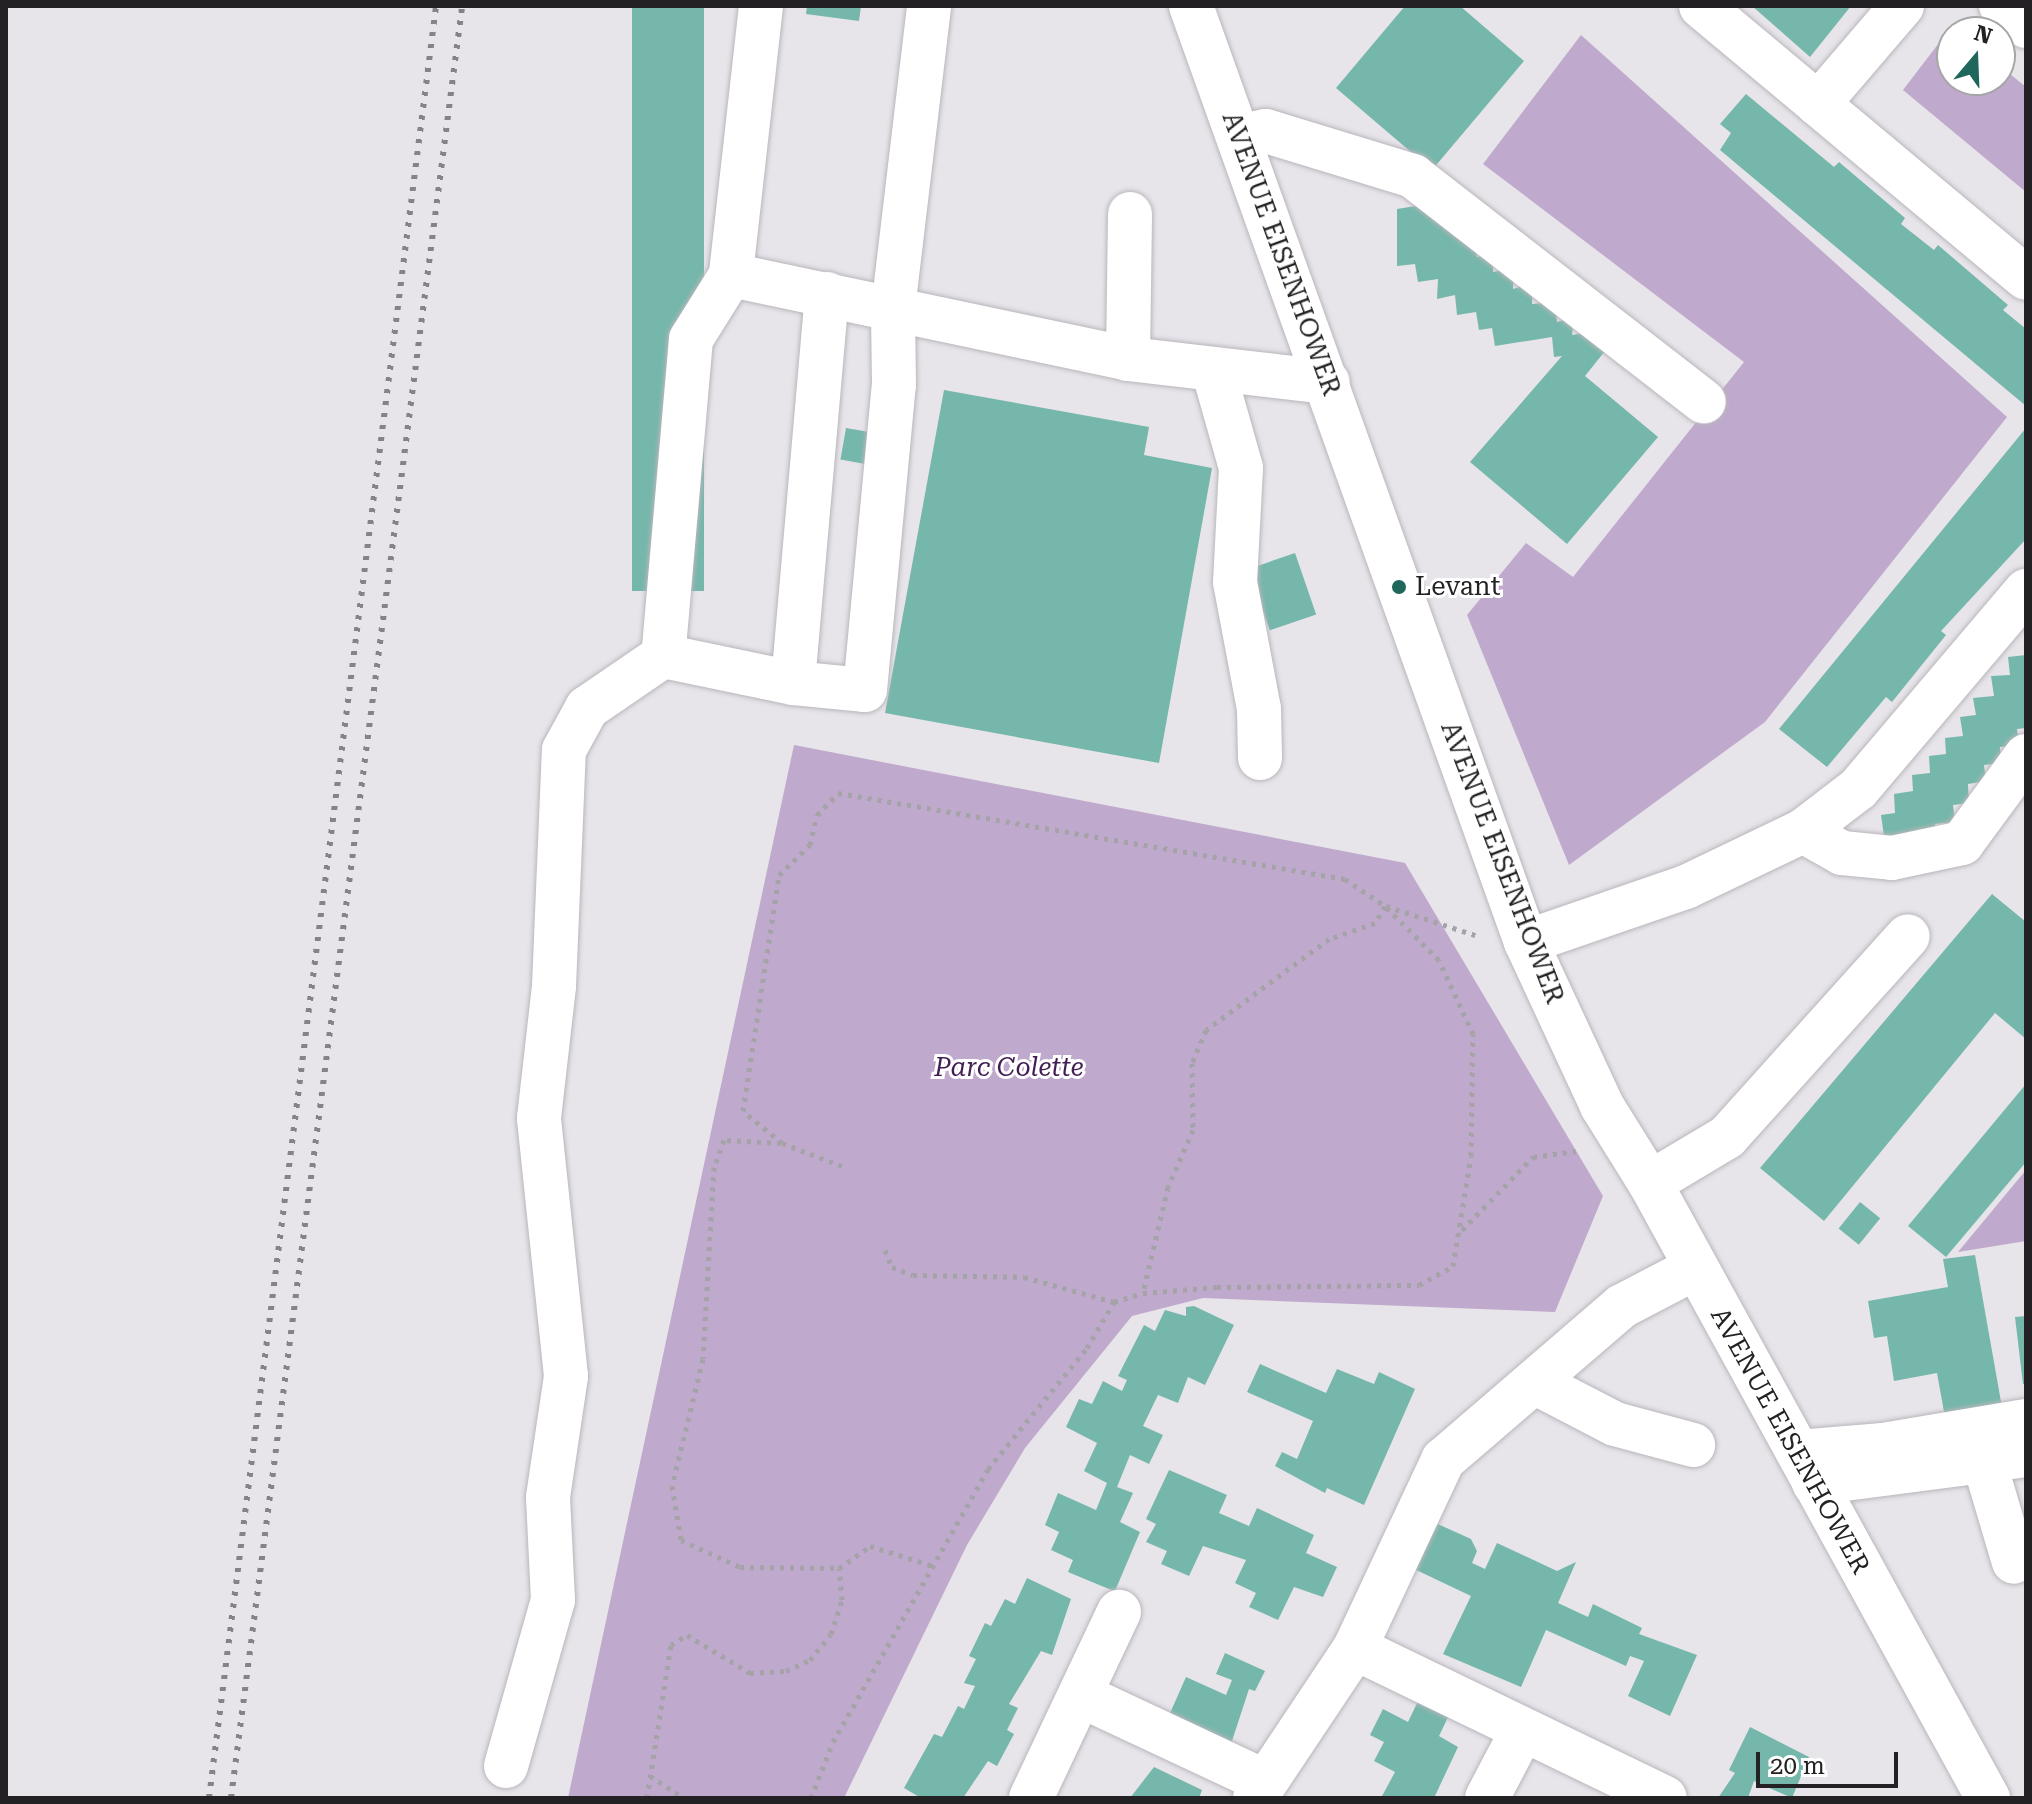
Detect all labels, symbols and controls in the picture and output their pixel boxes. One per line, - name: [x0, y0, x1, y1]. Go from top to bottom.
- north arrow: [1936, 16, 2016, 96]
- text: N: [1971, 20, 1995, 49]
- street label: AVENUE EISENHOWER: [1215, 108, 1347, 400]
- place label: Levant: [1415, 571, 1500, 603]
- marker: Levant: [1390, 578, 1408, 596]
- street label: AVENUE EISENHOWER: [1434, 718, 1570, 1008]
- park label: Parc Colette: [934, 1052, 1084, 1084]
- street label: AVENUE EISENHOWER: [1704, 1302, 1876, 1580]
- scale bar: [1760, 1736, 1902, 1786]
- text: 20 m: [1770, 1752, 1825, 1780]

